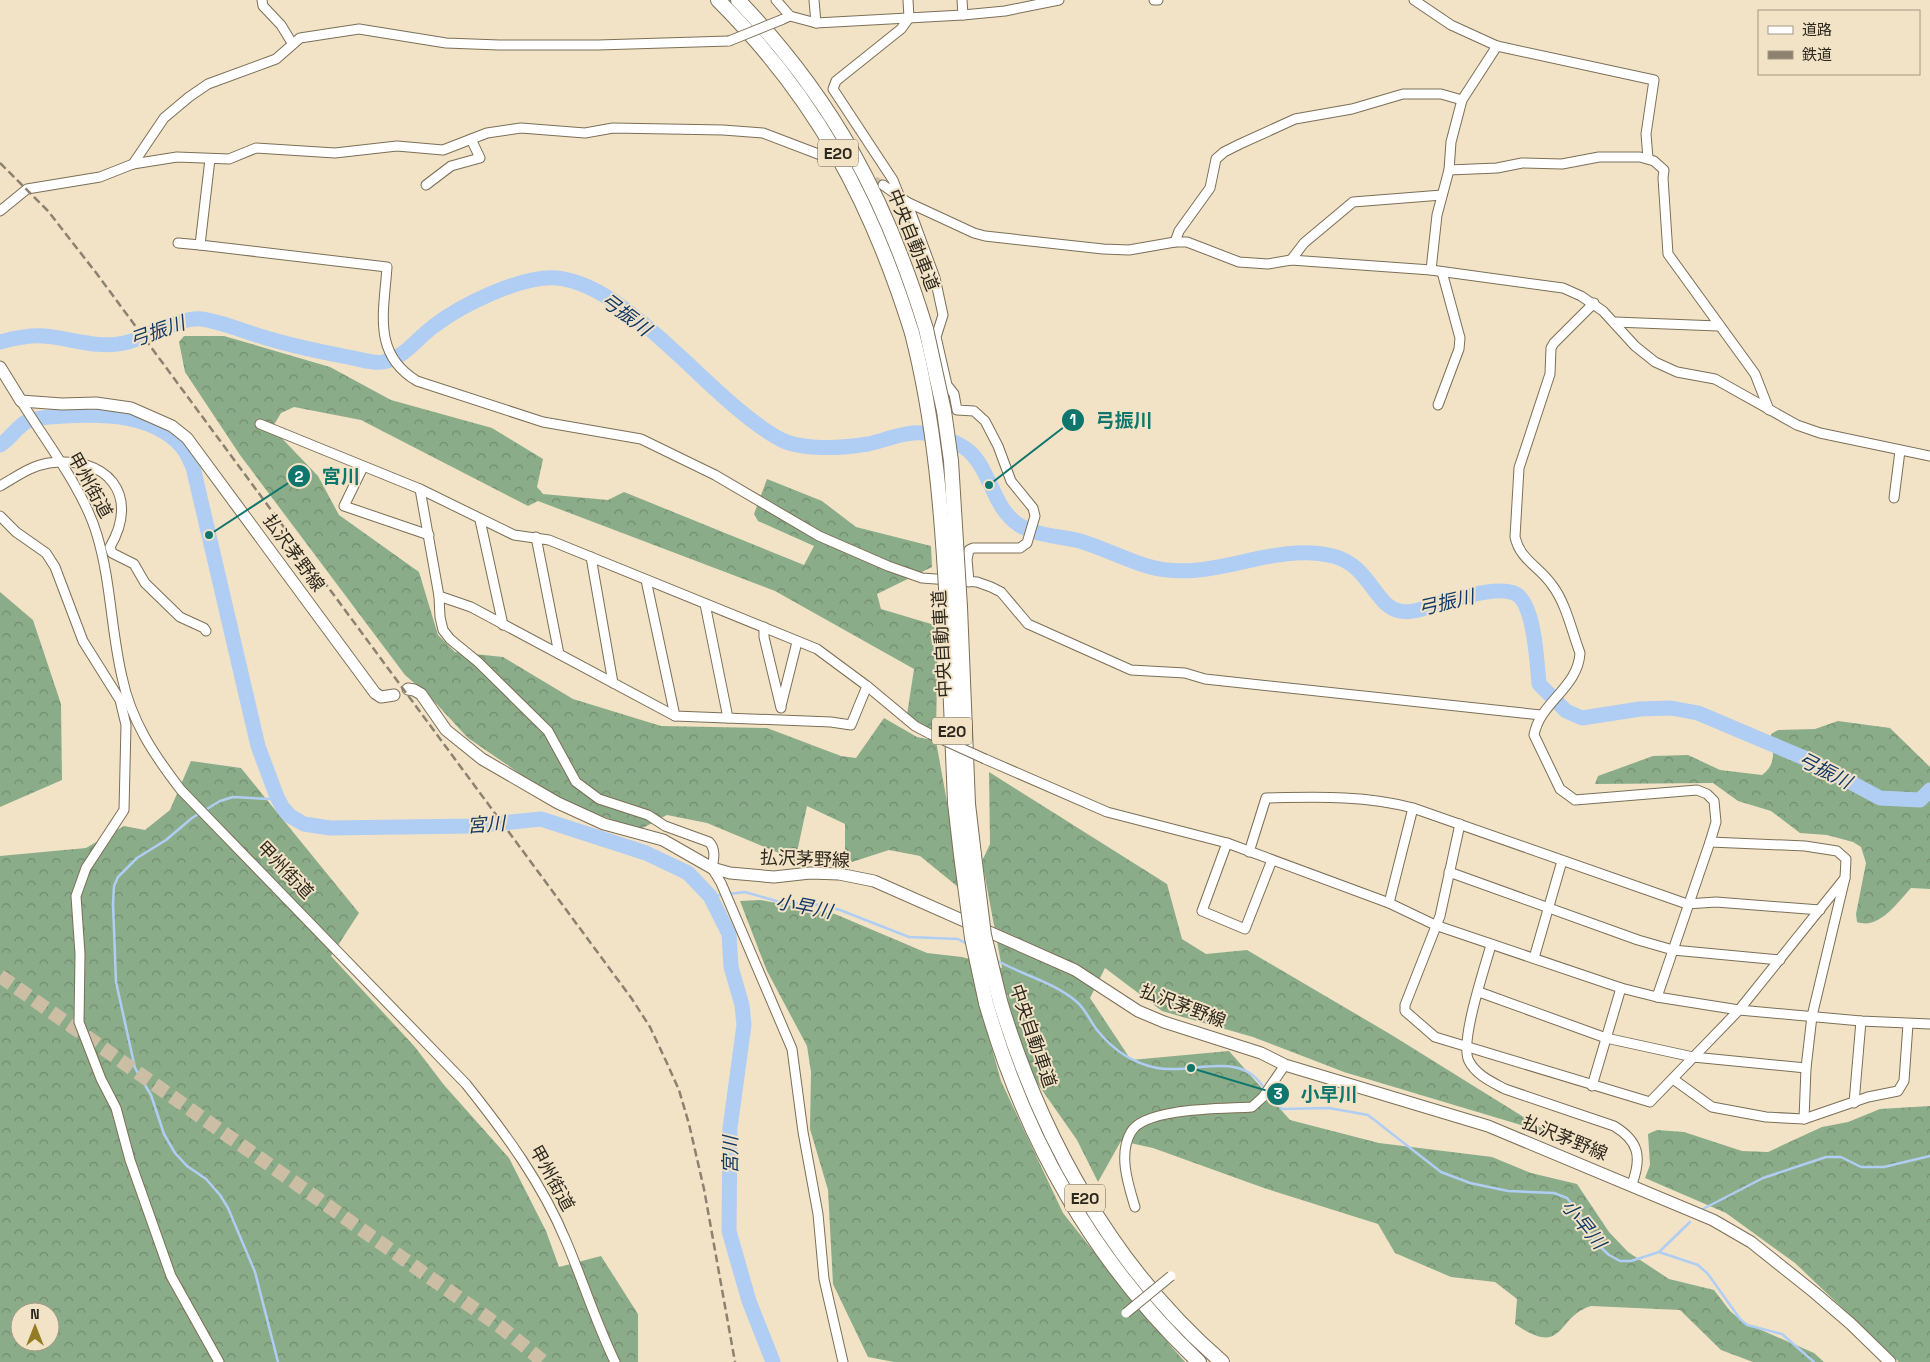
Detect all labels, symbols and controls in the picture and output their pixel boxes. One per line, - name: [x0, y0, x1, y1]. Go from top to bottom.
- legend: [1758, 10, 1920, 75]
- text: 道路: [1802, 20, 1832, 39]
- text: 鉄道: [1802, 45, 1832, 64]
- road number: E20: [818, 140, 858, 167]
- street label: 中央自動車道: [883, 185, 944, 294]
- water label: 弓振川: [595, 287, 658, 343]
- water label: 弓振川: [126, 310, 190, 353]
- callout: 弓振川: [1061, 403, 1163, 437]
- text: 弓振川: [1095, 408, 1153, 433]
- text: 1: [1070, 410, 1076, 429]
- street label: 甲州街道: [63, 448, 118, 522]
- callout: 宮川: [287, 459, 370, 493]
- text: 宮川: [322, 464, 360, 489]
- text: 2: [295, 467, 304, 486]
- street label: 払沢茅野線: [259, 510, 330, 596]
- water label: 弓振川: [1416, 583, 1479, 621]
- street label: 中央自動車道: [927, 589, 956, 699]
- road number: E20: [932, 718, 972, 744]
- water label: 弓振川: [1794, 746, 1858, 795]
- water label: 宮川: [466, 811, 508, 838]
- street label: 甲州街道: [252, 836, 319, 904]
- street label: 払沢茅野線: [760, 845, 850, 872]
- water label: 小早川: [774, 889, 836, 925]
- street label: 払沢茅野線: [1137, 979, 1229, 1032]
- street label: 中央自動車道: [1005, 981, 1062, 1091]
- callout: 小早川: [1266, 1077, 1368, 1111]
- text: 小早川: [1300, 1082, 1358, 1107]
- text: 3: [1273, 1084, 1283, 1103]
- street label: 払沢茅野線: [1519, 1110, 1611, 1165]
- water label: 宮川: [718, 1134, 743, 1174]
- street label: 甲州街道: [525, 1141, 580, 1215]
- road number: E20: [1065, 1184, 1105, 1212]
- water label: 小早川: [1556, 1194, 1613, 1256]
- north arrow: [10, 1302, 60, 1352]
- text: N: [30, 1305, 40, 1323]

